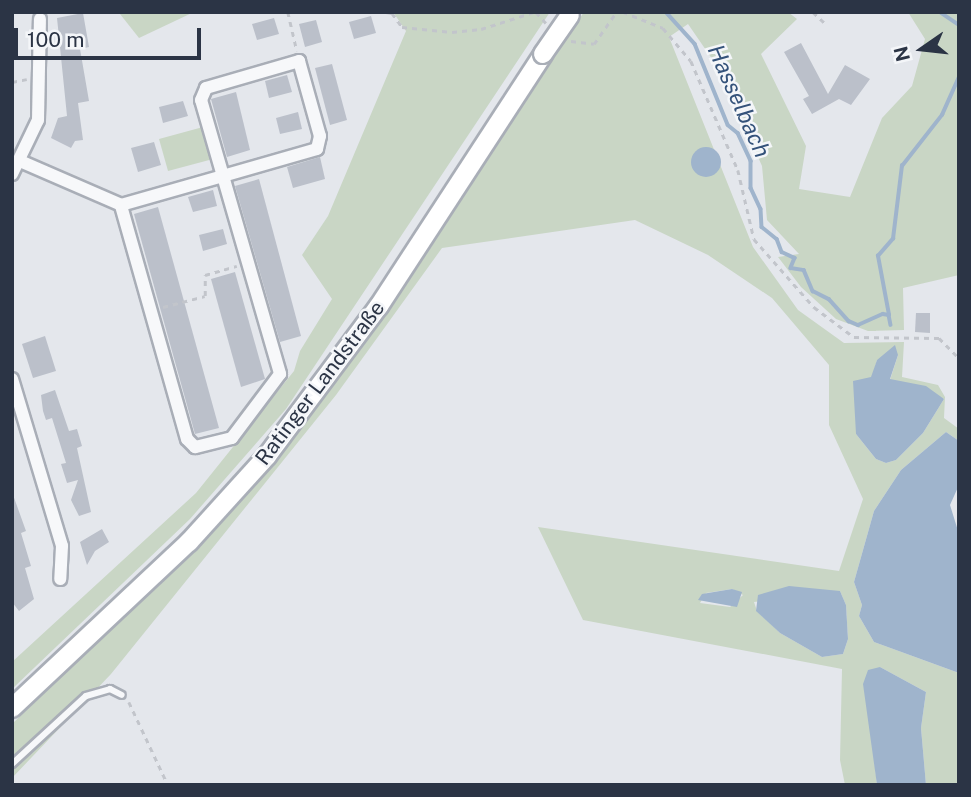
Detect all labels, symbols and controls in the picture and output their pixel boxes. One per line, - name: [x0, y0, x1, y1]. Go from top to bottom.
- scale bar: [18, 14, 205, 58]
- north arrow: [887, 14, 957, 84]
- text: 100 m: [27, 27, 84, 52]
- water label: Hasselbach: [702, 40, 776, 162]
- text: N: [889, 44, 914, 64]
- street label: Ratinger Landstraße: [250, 296, 390, 470]

